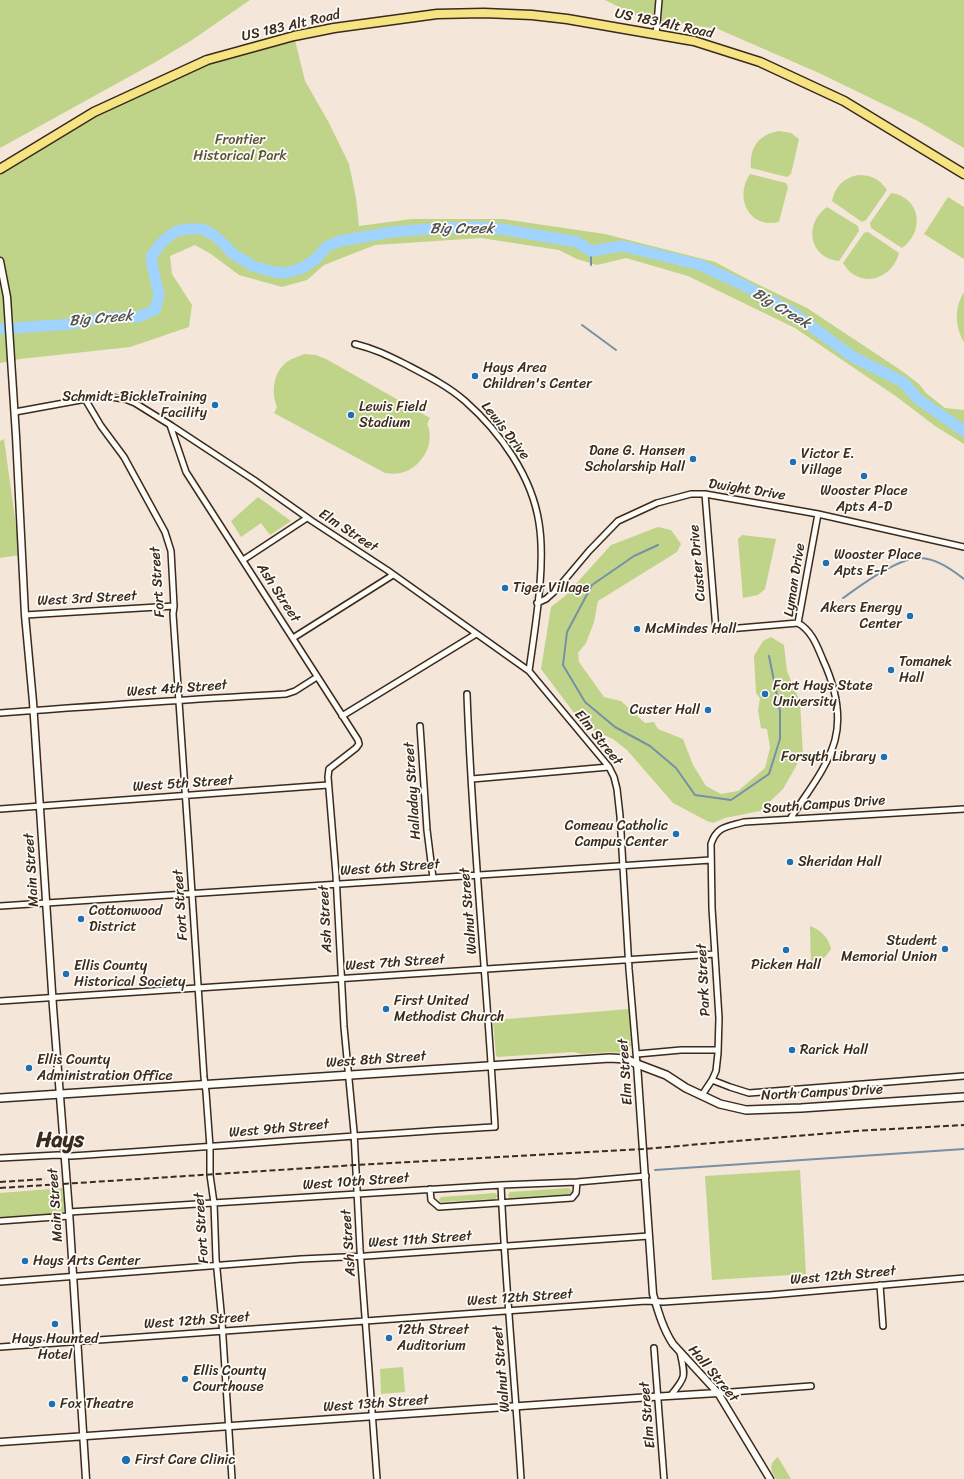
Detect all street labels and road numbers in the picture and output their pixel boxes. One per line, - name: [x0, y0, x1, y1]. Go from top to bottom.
- street label: US 183 Alt Road: [613, 5, 715, 43]
- street label: US 183 Alt Road: [240, 7, 342, 45]
- street label: Lewis Drive: [477, 399, 533, 463]
- street label: Dwight Drive: [707, 476, 787, 504]
- street label: Elm Street: [315, 506, 381, 556]
- street label: Custer Drive: [686, 524, 710, 602]
- street label: Lyman Drive: [781, 542, 809, 618]
- street label: Fort Street: [147, 546, 169, 618]
- street label: Ash Street: [253, 560, 303, 626]
- street label: West 3rd Street: [37, 588, 137, 610]
- street label: West 4th Street: [126, 677, 228, 701]
- street label: Elm Street: [570, 707, 626, 769]
- street label: Halladay Street: [401, 742, 425, 840]
- street label: West 5th Street: [132, 772, 234, 796]
- street label: South Campus Drive: [762, 792, 886, 818]
- street label: Main Street: [21, 832, 43, 908]
- street label: West 6th Street: [340, 856, 440, 880]
- street label: Walnut Street: [457, 867, 481, 955]
- street label: Fort Street: [170, 869, 192, 941]
- street label: Ash Street: [316, 885, 336, 953]
- street label: Park Street: [694, 943, 714, 1017]
- street label: West 7th Street: [345, 951, 445, 975]
- street label: Elm Street: [615, 1038, 637, 1106]
- street label: West 8th Street: [325, 1048, 427, 1072]
- street label: North Campus Drive: [761, 1081, 883, 1105]
- street label: West 9th Street: [228, 1116, 330, 1142]
- street label: Main Street: [45, 1167, 67, 1243]
- street label: West 10th Street: [302, 1170, 410, 1194]
- street label: Fort Street: [191, 1192, 213, 1264]
- street label: Ash Street: [338, 1209, 360, 1277]
- street label: West 11th Street: [368, 1228, 472, 1252]
- street label: West 12th Street: [789, 1263, 897, 1289]
- street label: West 12th Street: [467, 1286, 573, 1310]
- street label: West 12th Street: [144, 1309, 250, 1333]
- street label: Walnut Street: [490, 1325, 514, 1413]
- street label: Hall Street: [684, 1342, 742, 1406]
- street label: Elm Street: [637, 1381, 659, 1449]
- street label: West 13th Street: [323, 1392, 429, 1416]

